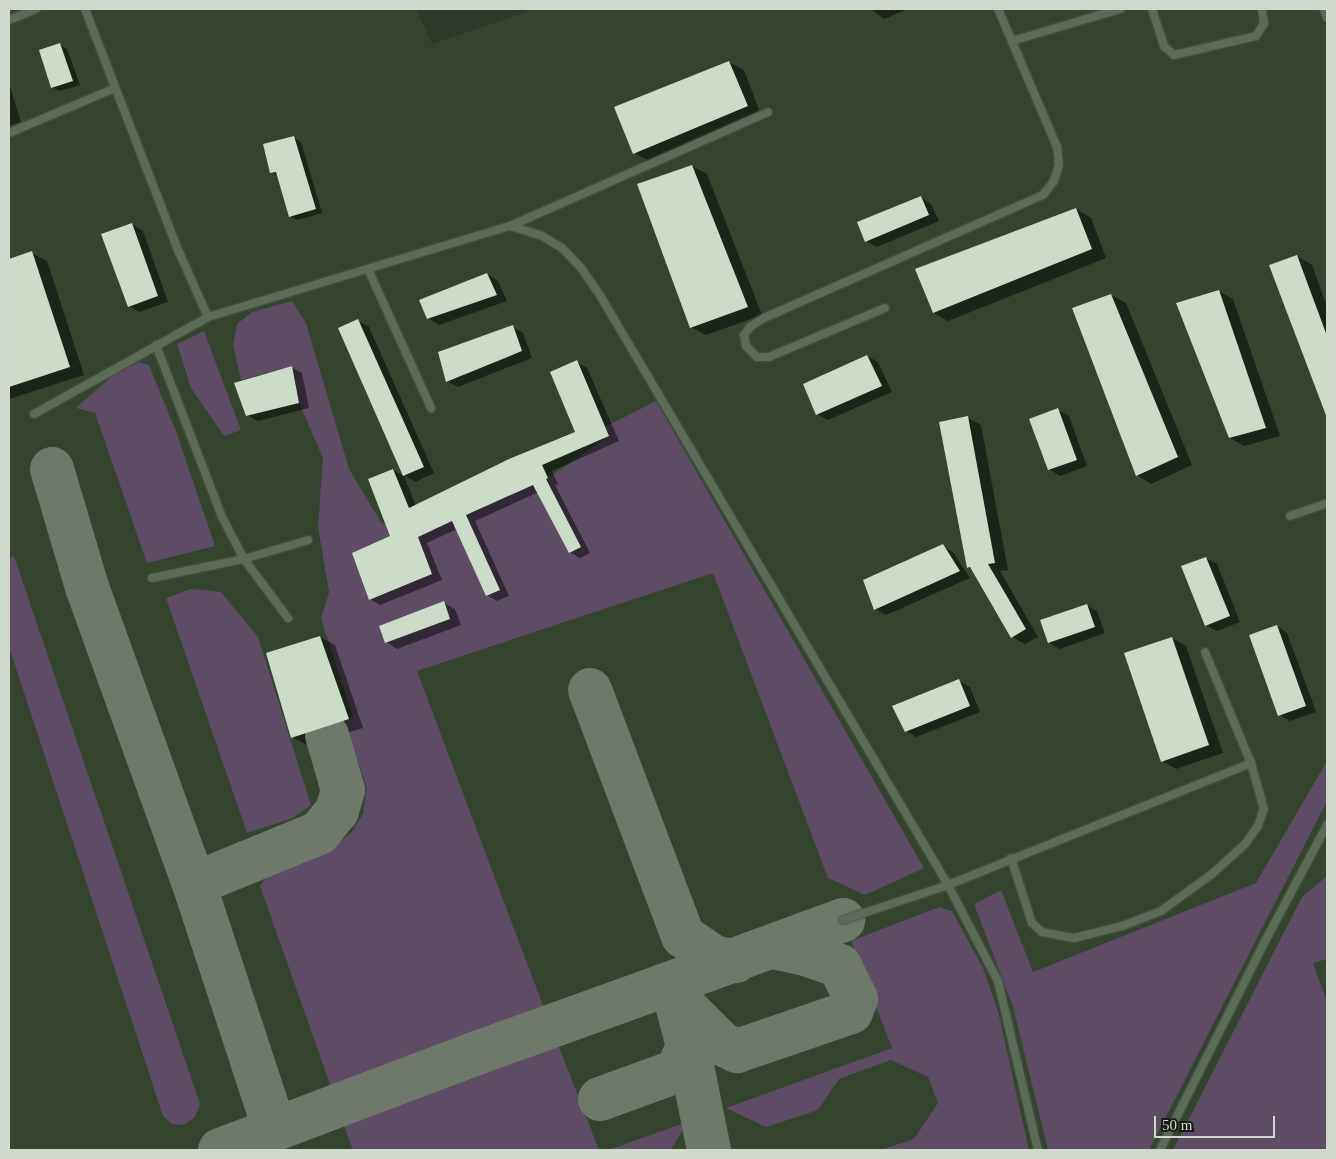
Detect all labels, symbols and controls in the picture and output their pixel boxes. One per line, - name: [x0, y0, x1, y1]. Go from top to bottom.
- scale bar: [1156, 1106, 1277, 1138]
- text: 50 m: [1162, 1117, 1192, 1133]

